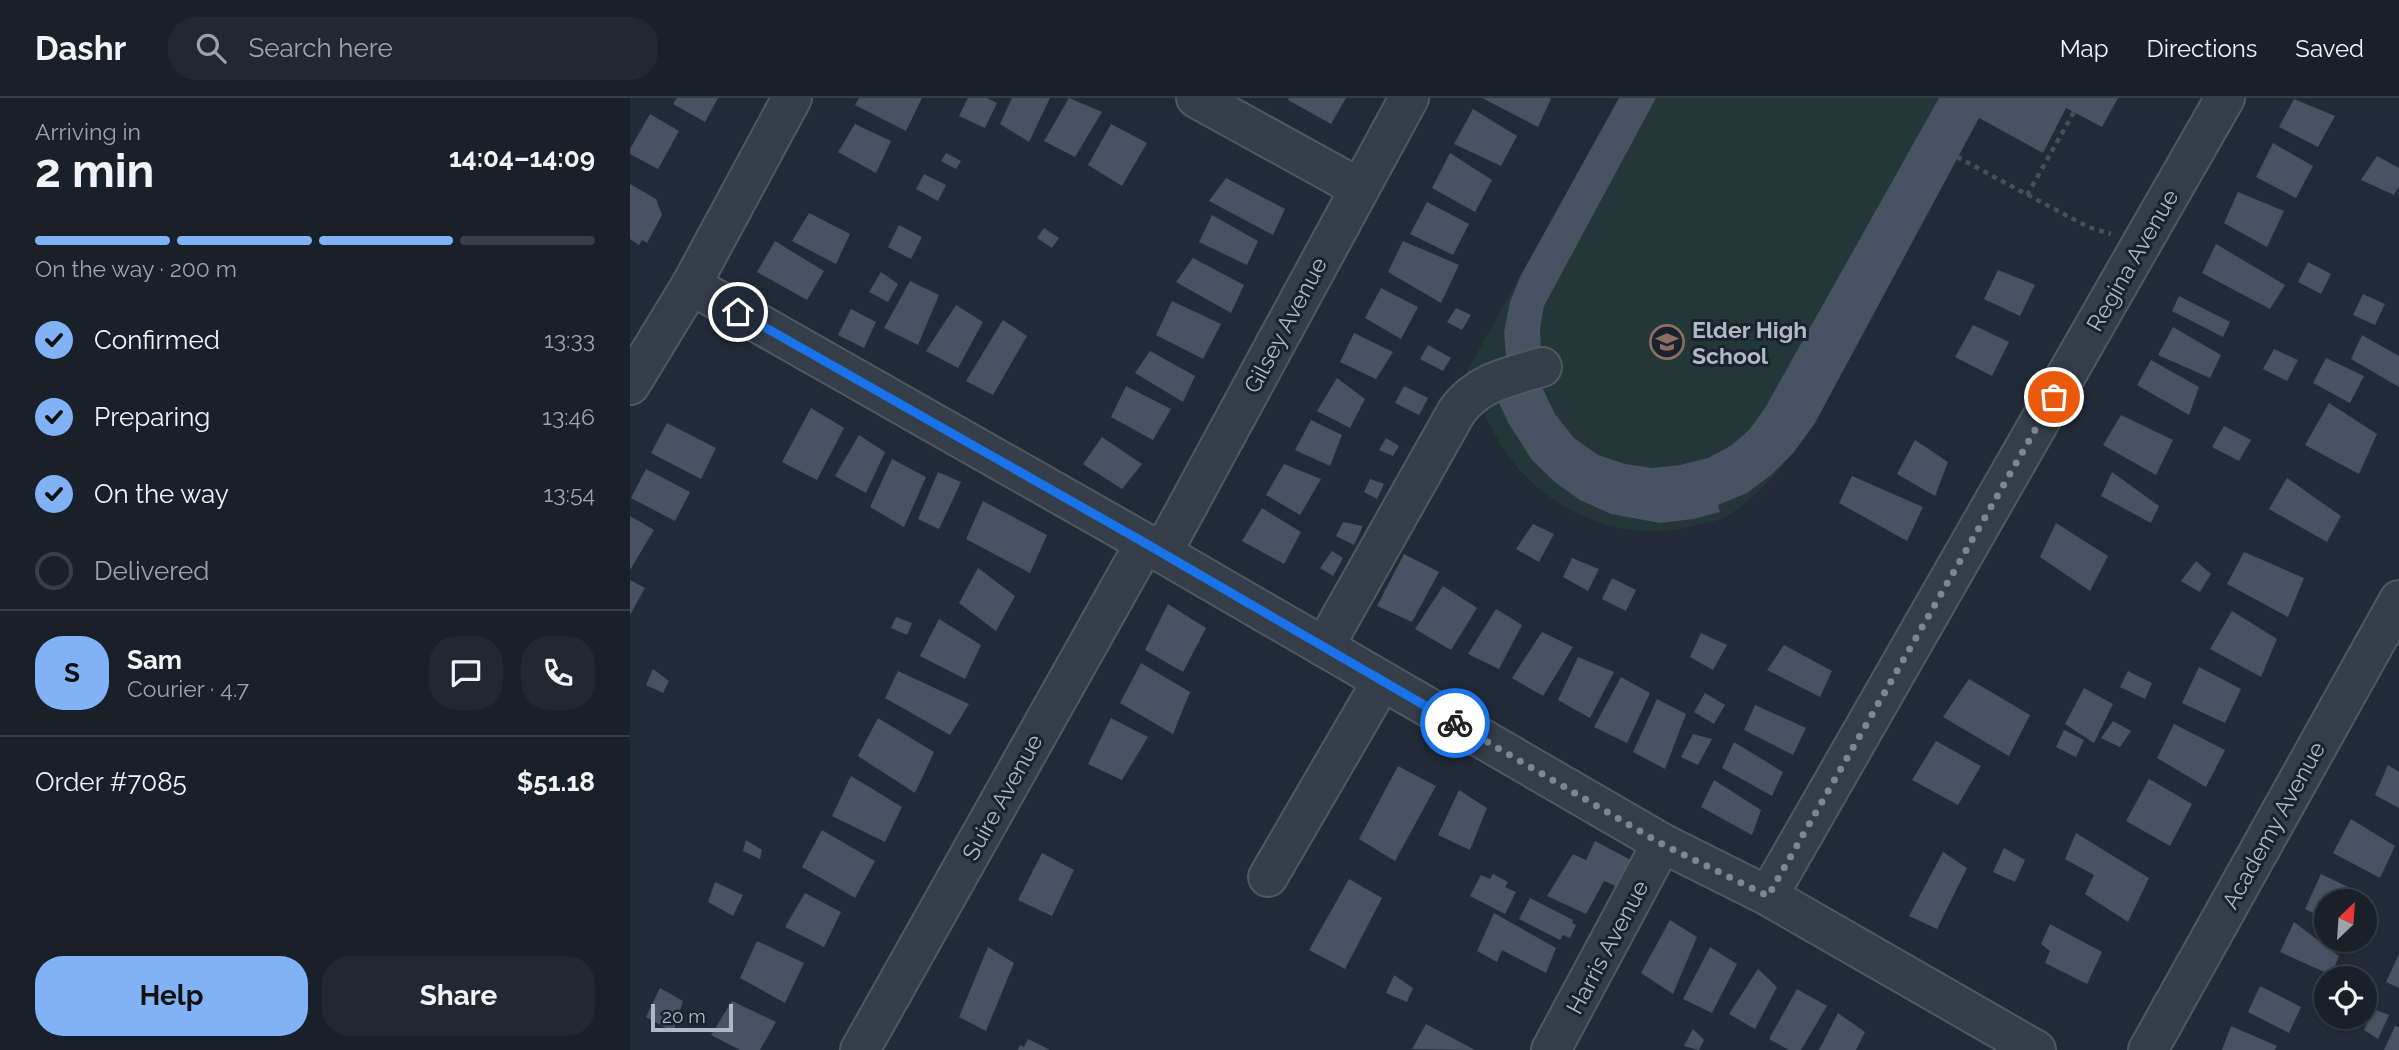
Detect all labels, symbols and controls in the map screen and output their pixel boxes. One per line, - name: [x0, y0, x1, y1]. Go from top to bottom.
- search box: [168, 17, 658, 80]
- text: Dashr: [35, 29, 126, 68]
- icon: search: [192, 29, 230, 67]
- text: Search here: [248, 33, 393, 63]
- text: Map: [2060, 34, 2109, 63]
- text: Directions: [2147, 34, 2257, 63]
- text: Saved: [2295, 34, 2364, 63]
- text: Arriving in: [35, 118, 141, 145]
- text: 14:04–14:09: [449, 143, 595, 173]
- text: 2 min: [35, 144, 154, 198]
- street label: Regina Avenue: [2081, 184, 2183, 336]
- street label: Gilsey Avenue: [1238, 253, 1332, 397]
- text: On the way · 200 m: [35, 255, 237, 282]
- pin: [708, 282, 768, 342]
- icon: home: [719, 293, 757, 331]
- place label: Elder High School: [1692, 316, 1807, 369]
- icon: check: [35, 321, 73, 359]
- school or university icon: Elder High School: [1648, 323, 1686, 361]
- text: Confirmed: [94, 325, 220, 355]
- text: 13:33: [544, 326, 595, 353]
- pin: [2024, 367, 2084, 427]
- icon: bag: [2035, 378, 2073, 416]
- icon: check: [35, 398, 73, 436]
- text: Preparing: [94, 402, 210, 432]
- text: 13:46: [542, 403, 595, 430]
- icon: check: [35, 475, 73, 513]
- text: On the way: [94, 479, 229, 509]
- text: 13:54: [543, 480, 595, 507]
- text: Delivered: [94, 556, 209, 586]
- button: chat: [429, 636, 503, 710]
- button: phone: [521, 636, 595, 710]
- text: Sam: [127, 645, 182, 675]
- text: S: [64, 658, 80, 688]
- text: Courier · 4.7: [127, 675, 249, 702]
- courier: [1420, 688, 1490, 758]
- icon: bike: [1436, 704, 1474, 742]
- street label: Suire Avenue: [956, 729, 1048, 865]
- street label: Academy Avenue: [2216, 737, 2330, 913]
- text: Order #7085: [35, 767, 187, 797]
- text: $51.18: [517, 767, 595, 797]
- street label: Harris Avenue: [1560, 876, 1654, 1018]
- north arrow: [2314, 889, 2376, 952]
- map controls: [2314, 889, 2377, 1029]
- button: Help: [35, 956, 308, 1036]
- button: Share: [322, 956, 595, 1036]
- button: locate: [2314, 966, 2377, 1029]
- scale bar: [651, 1001, 733, 1033]
- text: 20 m: [662, 1005, 706, 1027]

